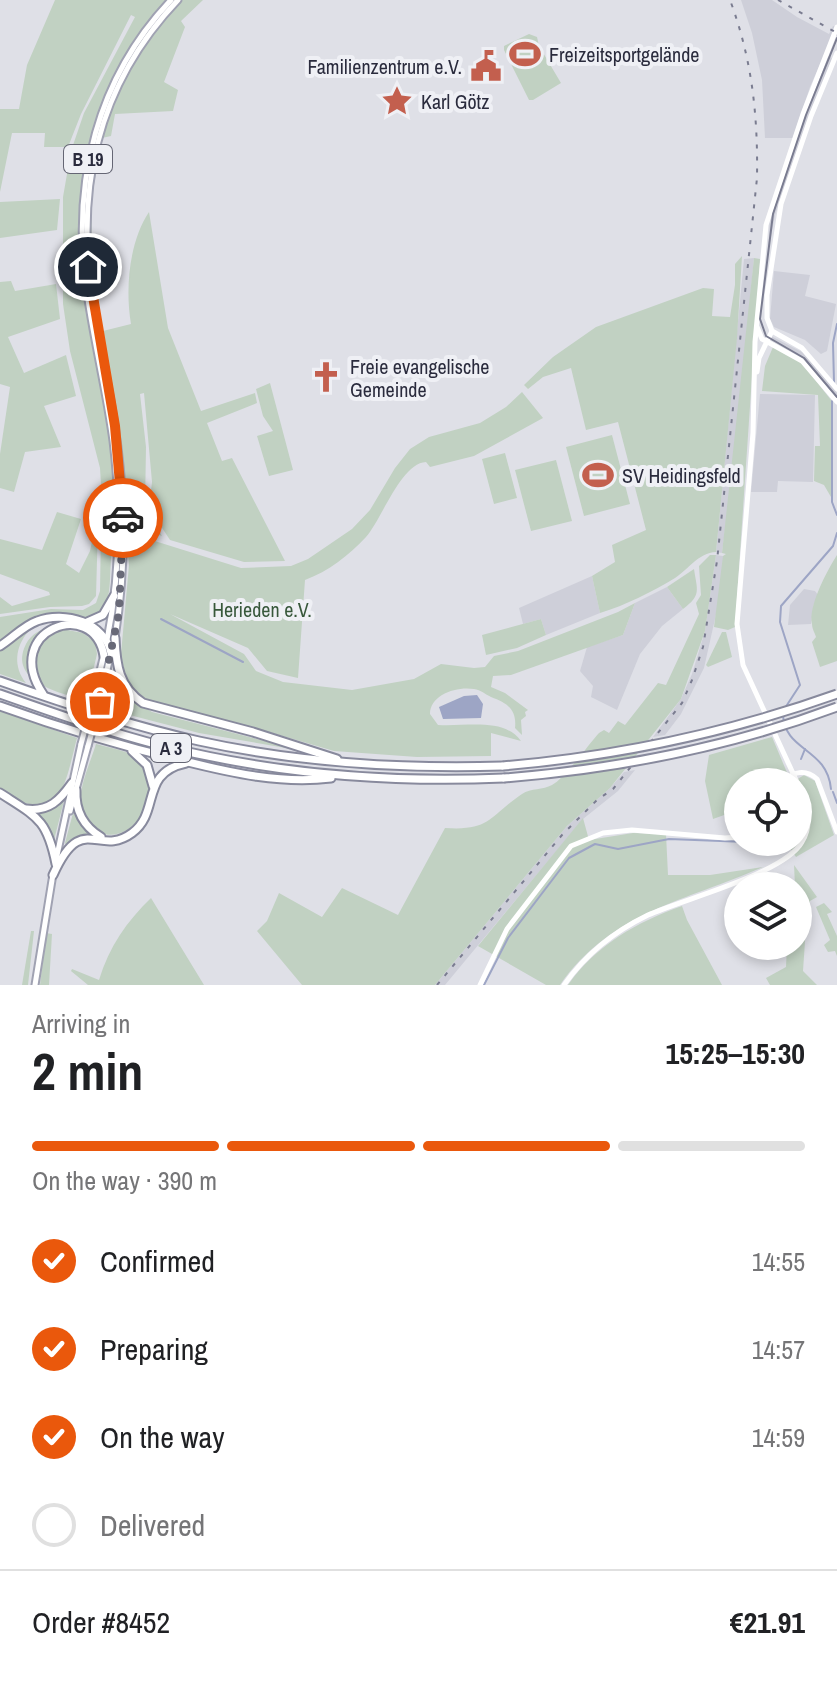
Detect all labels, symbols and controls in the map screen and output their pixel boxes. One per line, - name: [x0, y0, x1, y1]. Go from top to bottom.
- sports icon: Freizeitsportgelände: [508, 37, 542, 71]
- place label: Freizeitsportgelände: [549, 41, 699, 68]
- public building icon: Familienzentrum e.V.: [469, 49, 503, 83]
- place label: Familienzentrum e.V.: [308, 53, 462, 80]
- place icon: Karl Götz: [380, 84, 414, 118]
- place label: Karl Götz: [421, 88, 489, 115]
- road number: B 19: [64, 145, 112, 173]
- pin: [54, 233, 122, 301]
- icon: home: [66, 245, 110, 289]
- place label: Freie evangelische Gemeinde: [350, 353, 489, 403]
- church icon: Freie evangelische Gemeinde: [309, 360, 343, 394]
- sports icon: SV Heidingsfeld: [581, 458, 615, 492]
- place label: SV Heidingsfeld: [622, 462, 741, 489]
- courier: [83, 478, 163, 558]
- icon: car: [101, 496, 145, 540]
- park label: Herieden e.V.: [212, 596, 312, 623]
- pin: [66, 668, 134, 736]
- icon: bag: [78, 680, 122, 724]
- road number: A 3: [151, 734, 191, 762]
- map controls: [724, 768, 812, 960]
- button: locate: [724, 768, 812, 856]
- button: layers: [724, 872, 812, 960]
- text: Arriving in: [32, 1006, 130, 1041]
- text: 15:25–15:30: [666, 1033, 805, 1073]
- text: 2 min: [32, 1036, 143, 1106]
- text: On the way · 390 m: [32, 1163, 217, 1198]
- icon: check: [32, 1239, 76, 1283]
- text: Confirmed: [100, 1241, 215, 1281]
- text: 14:55: [752, 1244, 805, 1279]
- icon: check: [32, 1327, 76, 1371]
- text: Preparing: [100, 1329, 208, 1369]
- text: 14:57: [752, 1332, 805, 1367]
- icon: check: [32, 1415, 76, 1459]
- text: On the way: [100, 1417, 224, 1457]
- text: 14:59: [752, 1420, 805, 1455]
- text: Delivered: [100, 1505, 205, 1545]
- text: Order #8452: [32, 1602, 170, 1642]
- text: €21.91: [730, 1602, 805, 1642]

